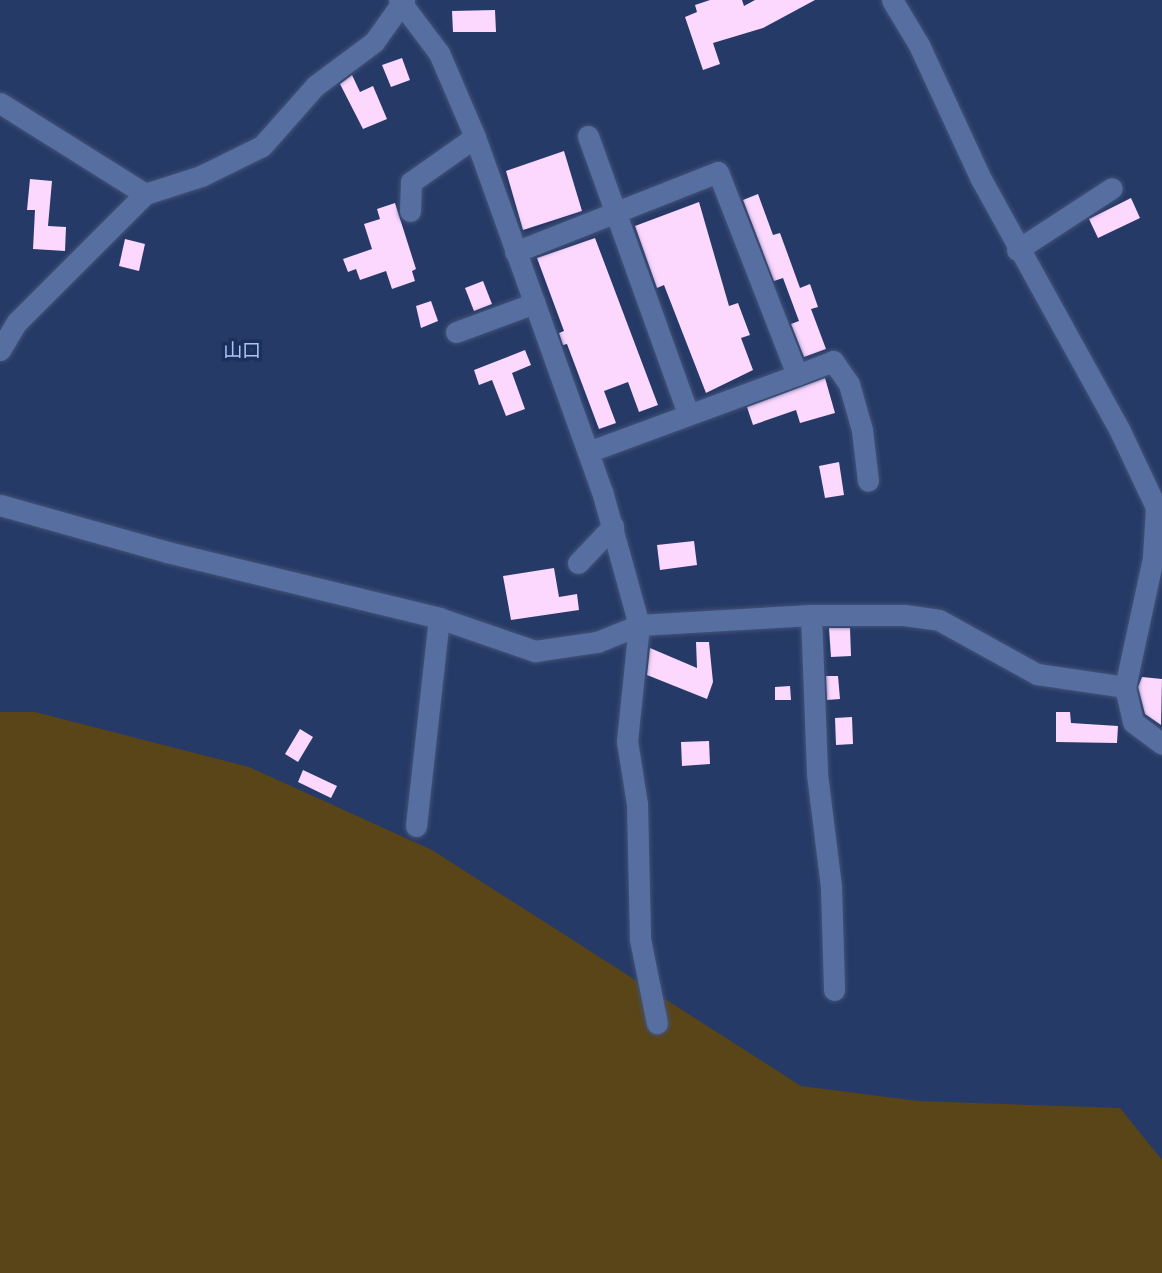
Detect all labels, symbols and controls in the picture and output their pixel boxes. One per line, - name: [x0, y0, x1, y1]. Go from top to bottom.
- district label: 山口: [223, 340, 261, 362]

